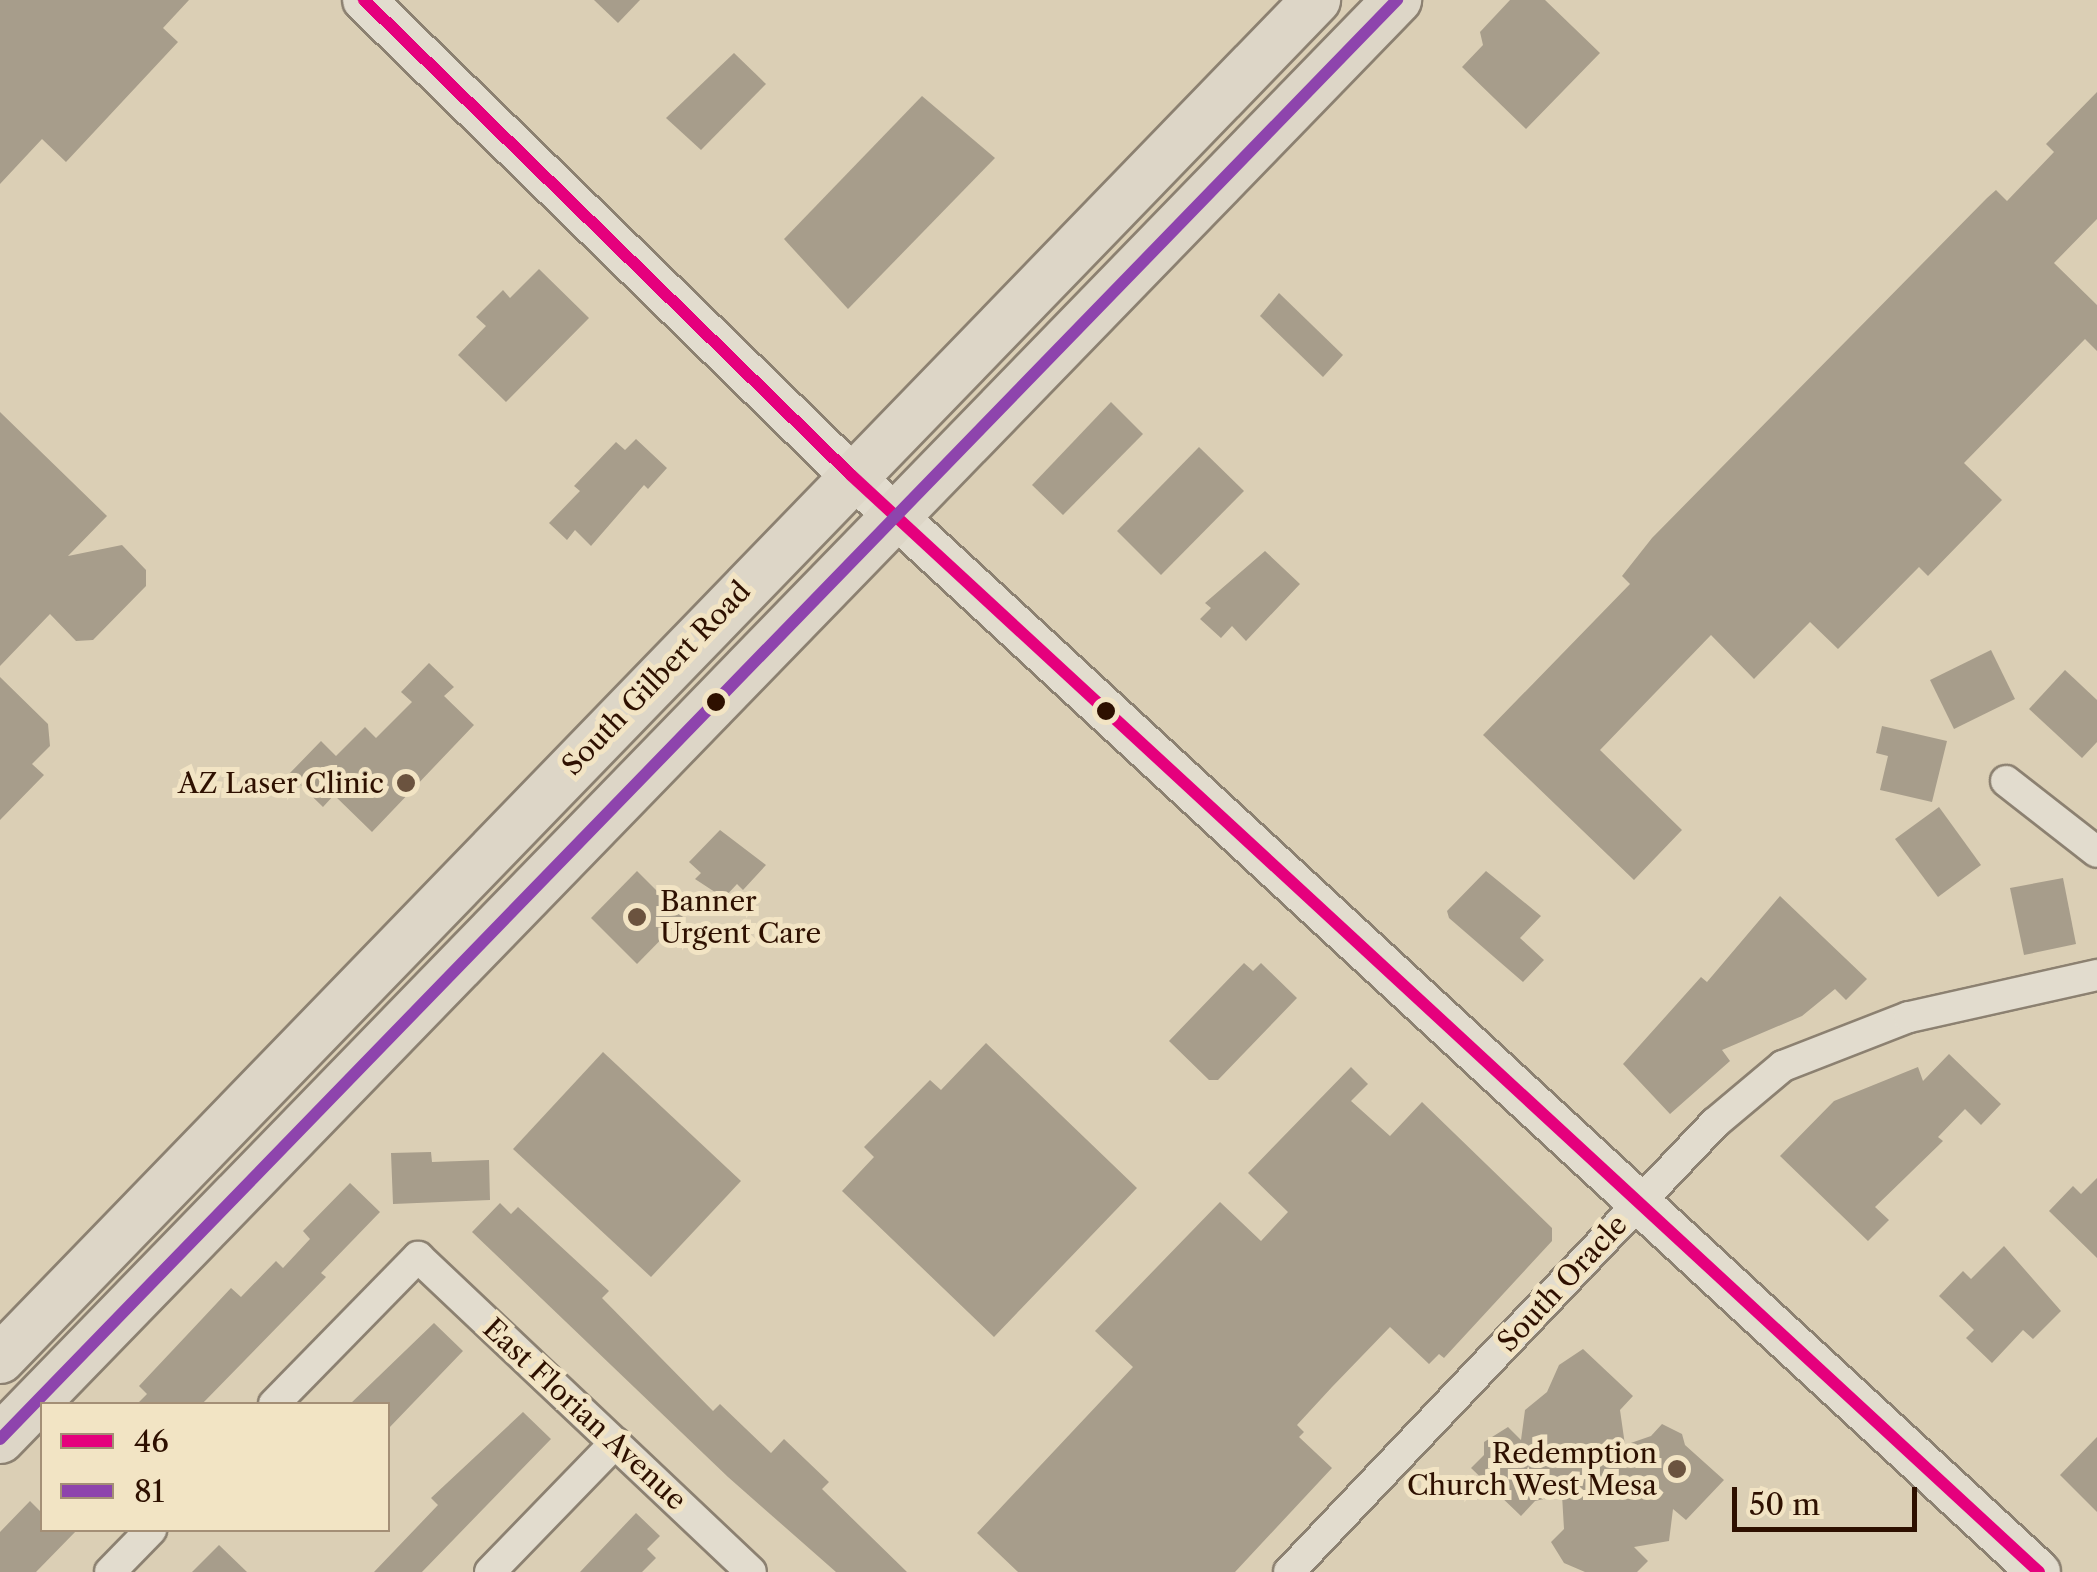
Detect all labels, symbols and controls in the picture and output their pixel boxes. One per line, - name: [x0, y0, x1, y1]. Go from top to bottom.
- street label: South Gilbert Road: [555, 574, 757, 782]
- unlabelled marker: [706, 692, 726, 712]
- unlabelled marker: [1096, 701, 1116, 721]
- place label: AZ Laser Clinic: [177, 766, 384, 800]
- marker: AZ Laser Clinic: [393, 770, 419, 796]
- place label: Banner Urgent Care: [660, 884, 821, 950]
- marker: Banner Urgent Care: [624, 904, 650, 930]
- street label: South Oracle: [1490, 1208, 1634, 1358]
- street label: East Florian Avenue: [476, 1311, 694, 1517]
- legend: [40, 1402, 390, 1532]
- text: 46: [134, 1423, 169, 1460]
- place label: Redemption Church West Mesa: [1406, 1436, 1657, 1502]
- marker: Redemption Church West Mesa: [1666, 1458, 1688, 1480]
- scale bar: [1737, 1467, 1922, 1529]
- text: 81: [134, 1473, 164, 1510]
- text: 50 m: [1749, 1486, 1820, 1523]

